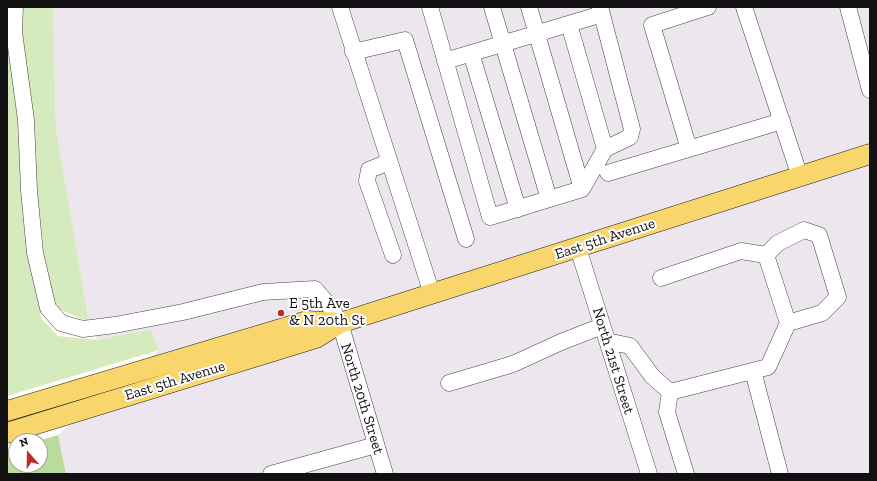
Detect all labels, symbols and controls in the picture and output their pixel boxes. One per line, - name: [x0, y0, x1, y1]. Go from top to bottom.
- street label: East 5th Avenue: [553, 214, 657, 264]
- place label: E 5th Ave & N 20th St: [289, 295, 365, 330]
- street label: North 21st Street: [588, 305, 638, 417]
- marker: E 5th Ave & N 20th St: [276, 308, 286, 318]
- street label: North 20th Street: [337, 341, 387, 457]
- street label: East 5th Avenue: [123, 357, 227, 405]
- north arrow: [8, 433, 48, 473]
- text: N: [18, 435, 30, 450]

